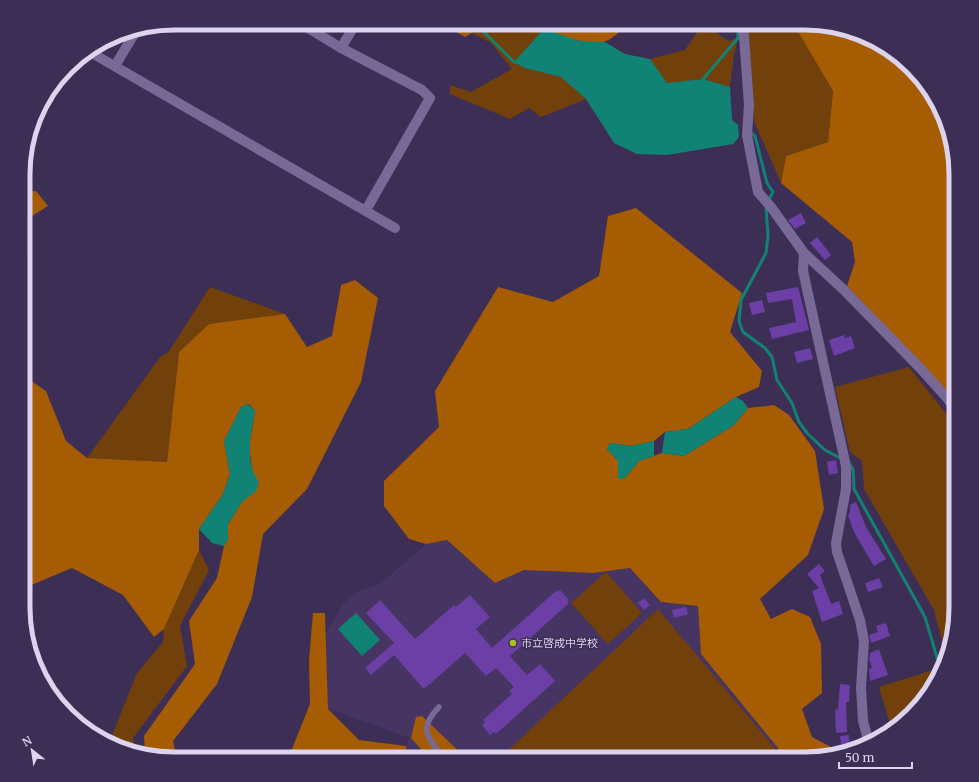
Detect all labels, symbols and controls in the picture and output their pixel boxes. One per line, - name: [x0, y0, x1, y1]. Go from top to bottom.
- place label: 市立啓成中学校: [521, 636, 598, 650]
- marker: 市立啓成中学校: [508, 638, 518, 648]
- north arrow: [12, 730, 52, 770]
- text: N: [20, 733, 35, 750]
- scale bar: [839, 744, 912, 770]
- text: 50 m: [845, 750, 874, 765]

